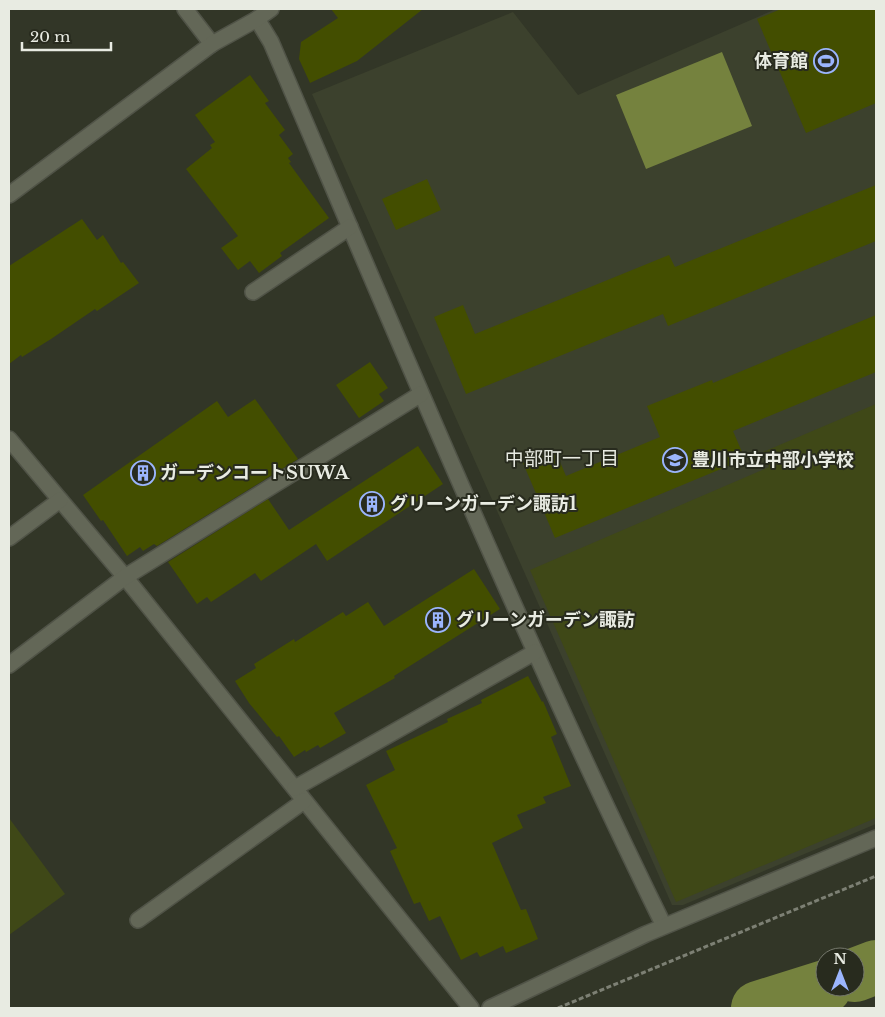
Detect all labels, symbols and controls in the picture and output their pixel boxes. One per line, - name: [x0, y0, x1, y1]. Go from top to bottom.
- scale bar: [22, 20, 111, 52]
- text: 20 m: [30, 27, 70, 46]
- sports icon: 体育館: [813, 48, 839, 74]
- place label: 体育館: [754, 50, 808, 72]
- district label: 中部町一丁目: [505, 447, 619, 470]
- school or university icon: 豊川市立中部小学校: [662, 447, 688, 473]
- place label: 豊川市立中部小学校: [692, 449, 854, 471]
- building icon: ガーデンコートSUWA: [130, 460, 156, 486]
- place label: ガーデンコートSUWA: [160, 462, 350, 484]
- building icon: グリーンガーデン諏訪1: [359, 491, 385, 517]
- place label: グリーンガーデン諏訪1: [390, 493, 577, 515]
- building icon: グリーンガーデン諏訪: [425, 607, 451, 633]
- place label: グリーンガーデン諏訪: [456, 609, 635, 631]
- north arrow: [815, 947, 865, 997]
- text: N: [833, 950, 847, 968]

